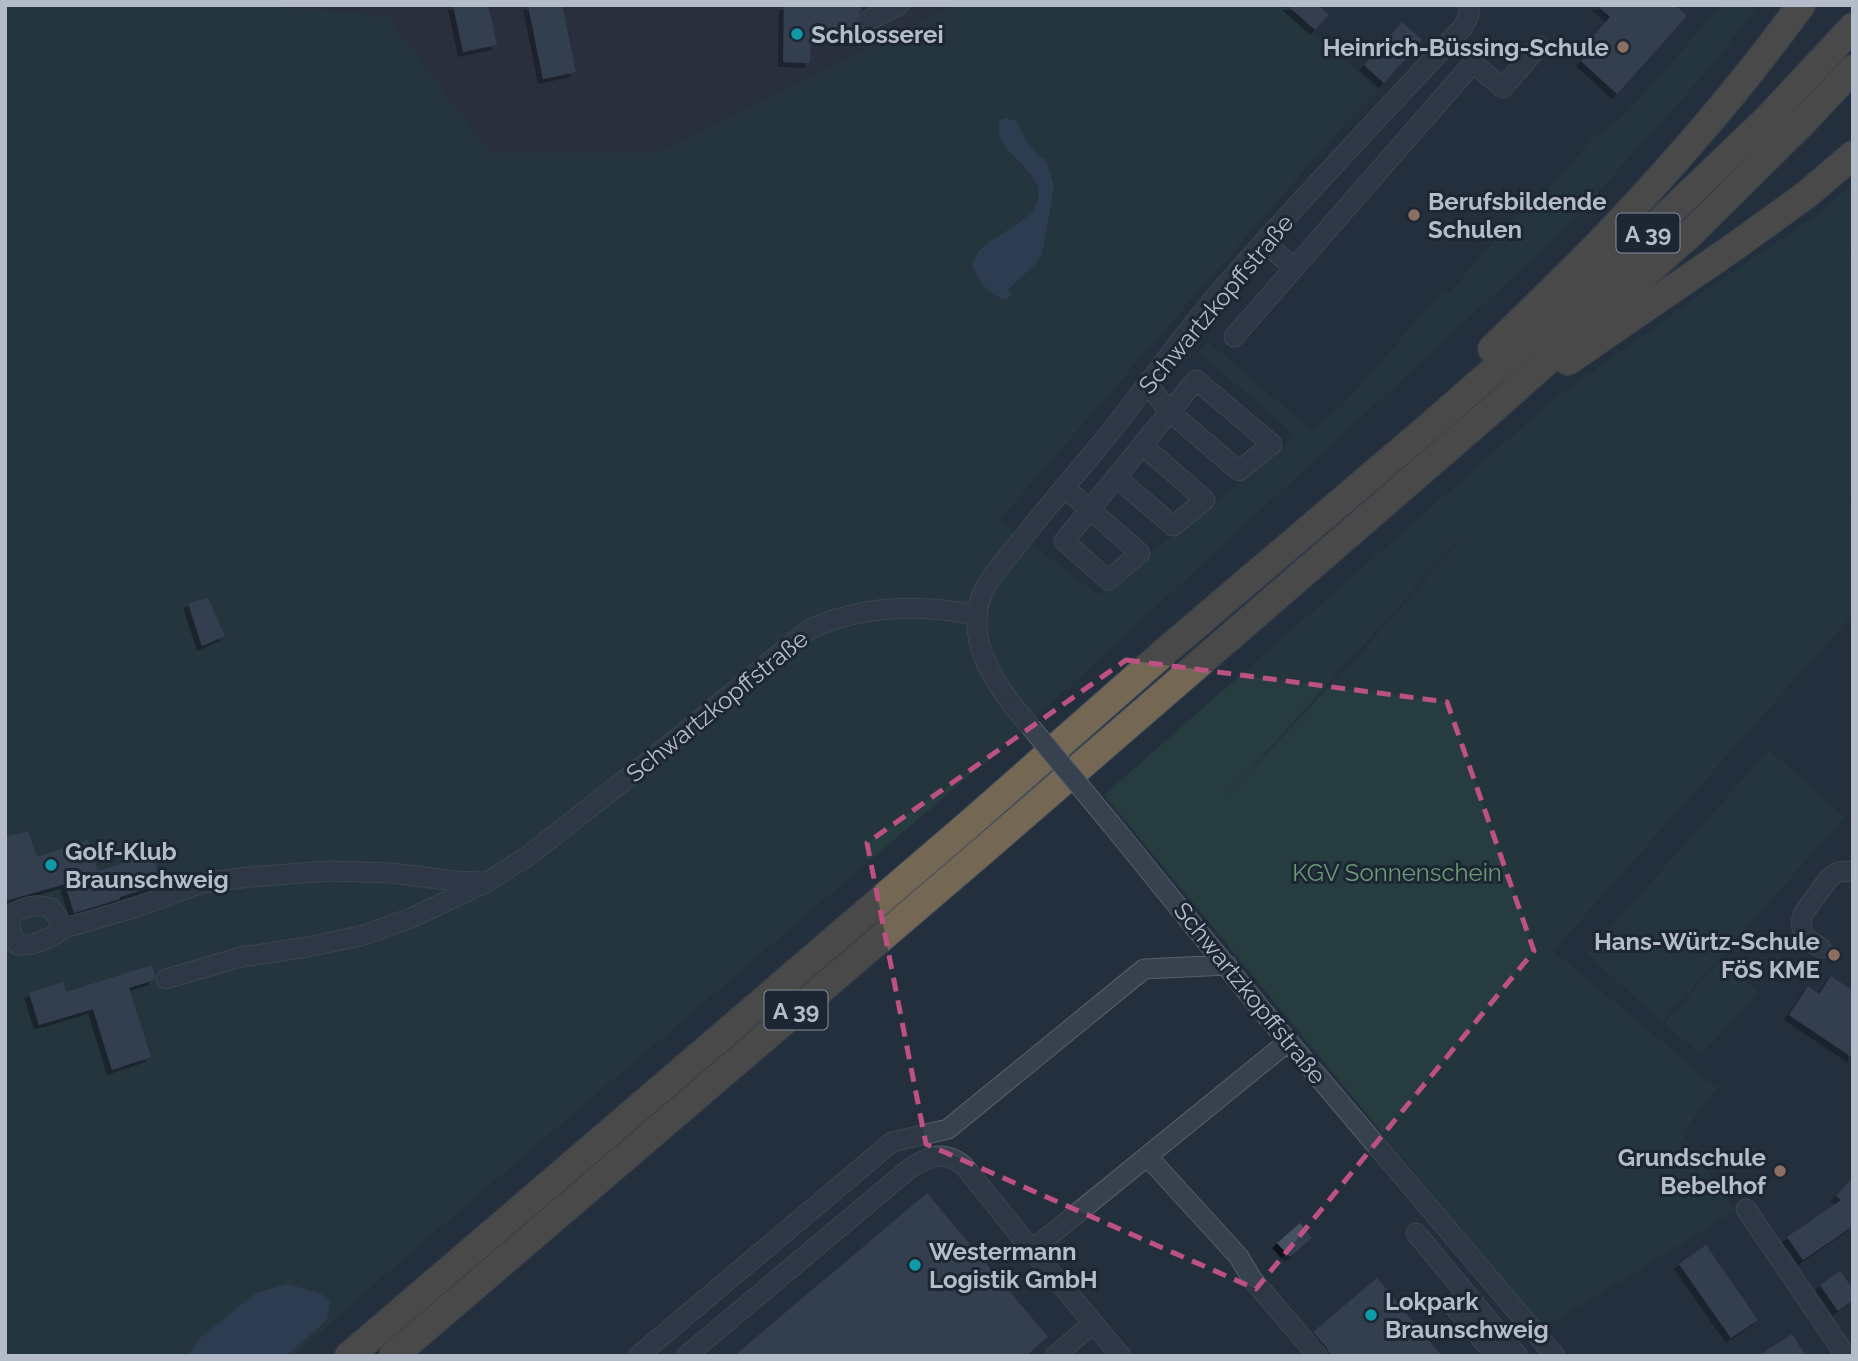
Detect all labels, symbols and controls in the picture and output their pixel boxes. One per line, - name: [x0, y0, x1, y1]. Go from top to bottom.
- place label: Schlosserei: [811, 20, 944, 49]
- marker: Schlosserei: [789, 26, 805, 42]
- place label: Heinrich-Büssing-Schule: [1323, 33, 1609, 62]
- marker: Heinrich-Büssing-Schule: [1615, 39, 1631, 55]
- place label: Berufsbildende Schulen: [1428, 187, 1607, 244]
- marker: Berufsbildende Schulen: [1406, 207, 1422, 223]
- street label: Schwartzkopffstraße: [1132, 208, 1300, 400]
- road number: A 39: [1616, 214, 1680, 252]
- street label: Schwartzkopffstraße: [620, 624, 814, 788]
- place label: Golf-Klub Braunschweig: [65, 837, 229, 894]
- marker: Golf-Klub Braunschweig: [43, 857, 59, 873]
- park label: KGV Sonnenschein: [1292, 858, 1502, 887]
- street label: Schwartzkopffstraße: [1168, 896, 1332, 1090]
- place label: Hans-Würtz-Schule FöS KME: [1594, 927, 1820, 984]
- marker: Hans-Würtz-Schule FöS KME: [1826, 947, 1842, 963]
- road number: A 39: [764, 990, 828, 1030]
- place label: Grundschule Bebelhof: [1618, 1143, 1767, 1200]
- marker: Grundschule Bebelhof: [1772, 1163, 1788, 1179]
- place label: Westermann Logistik GmbH: [929, 1237, 1098, 1294]
- marker: Westermann Logistik GmbH: [907, 1257, 923, 1273]
- place label: Lokpark Braunschweig: [1385, 1287, 1549, 1344]
- marker: Lokpark Braunschweig: [1363, 1307, 1379, 1323]

